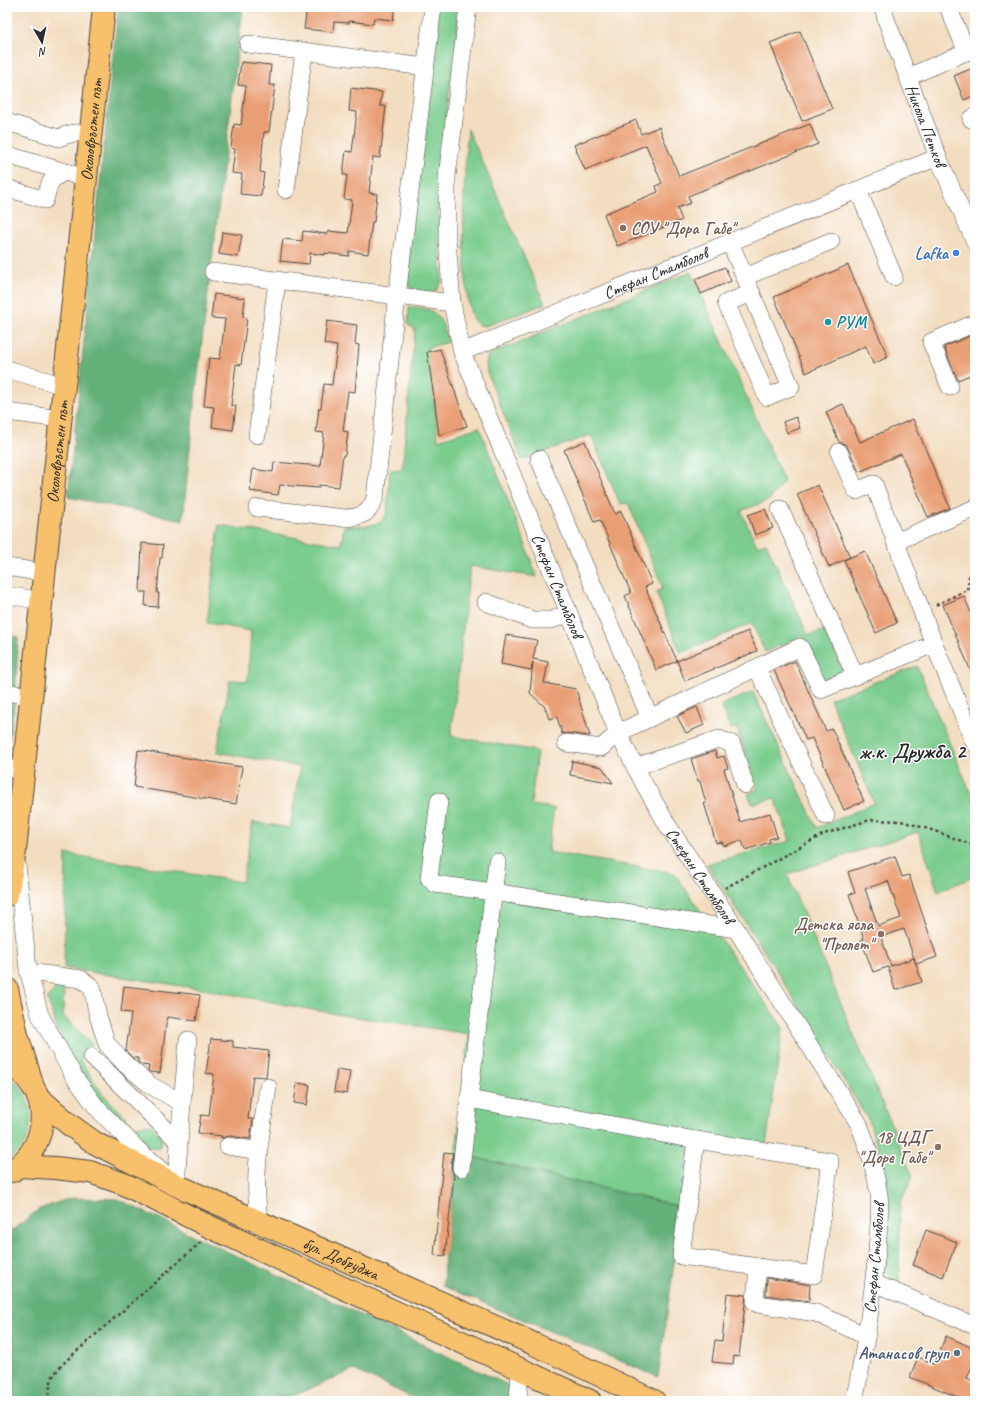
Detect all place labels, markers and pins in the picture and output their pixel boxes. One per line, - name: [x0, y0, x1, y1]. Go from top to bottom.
- place label: СОУ "Дора Габе": [631, 218, 739, 239]
- marker: СОУ "Дора Габе": [618, 223, 628, 233]
- place label: Lafka: [915, 243, 950, 264]
- marker: Lafka: [951, 248, 961, 258]
- place label: РУМ: [836, 312, 867, 333]
- marker: РУМ: [823, 317, 833, 327]
- place label: Детска ясла "Пролет": [794, 914, 877, 955]
- marker: Детска ясла "Пролет": [876, 929, 886, 939]
- place label: 18 ЦДГ "Доре Габе": [859, 1127, 934, 1168]
- marker: 18 ЦДГ "Доре Габе": [933, 1142, 943, 1152]
- place label: Атанасов груп: [859, 1343, 951, 1364]
- marker: Атанасов груп: [952, 1348, 962, 1358]

